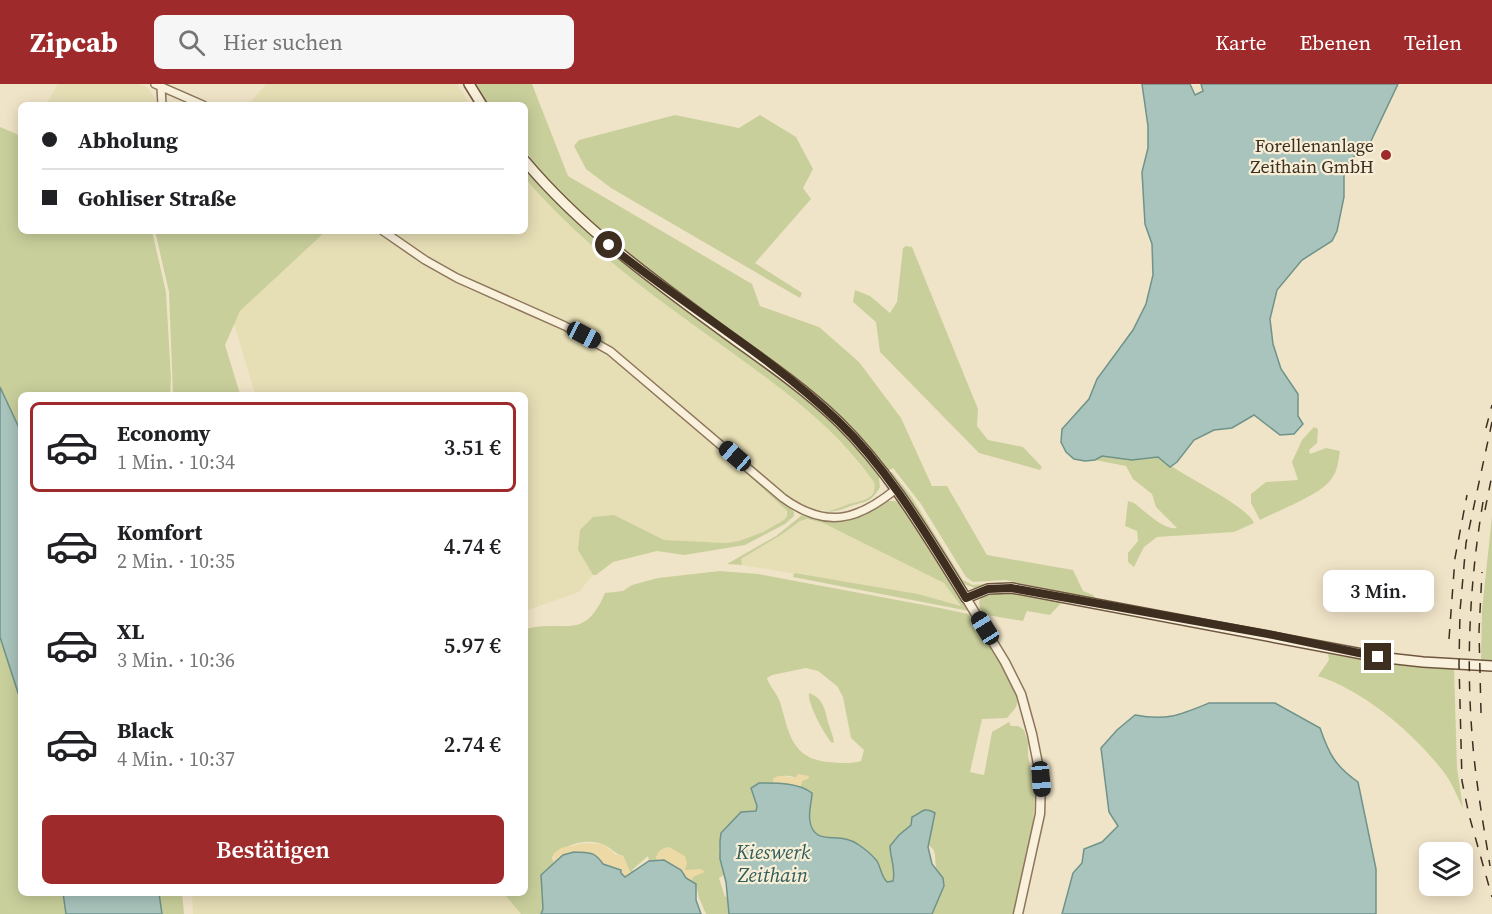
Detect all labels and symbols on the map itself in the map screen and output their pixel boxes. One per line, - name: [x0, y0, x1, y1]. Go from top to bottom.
- place label: Forellenanlage Zeithain GmbH: [1251, 133, 1374, 179]
- marker: Forellenanlage Zeithain GmbH: [1379, 148, 1393, 162]
- route start: [595, 231, 622, 258]
- car: [564, 319, 604, 351]
- car: [716, 437, 754, 475]
- callout: 3 Min.: [1322, 570, 1434, 612]
- car: [968, 608, 1002, 648]
- route end: [1364, 643, 1391, 670]
- car: [1030, 760, 1052, 798]
- water label: Kieswerk Zeithain: [735, 838, 811, 889]

